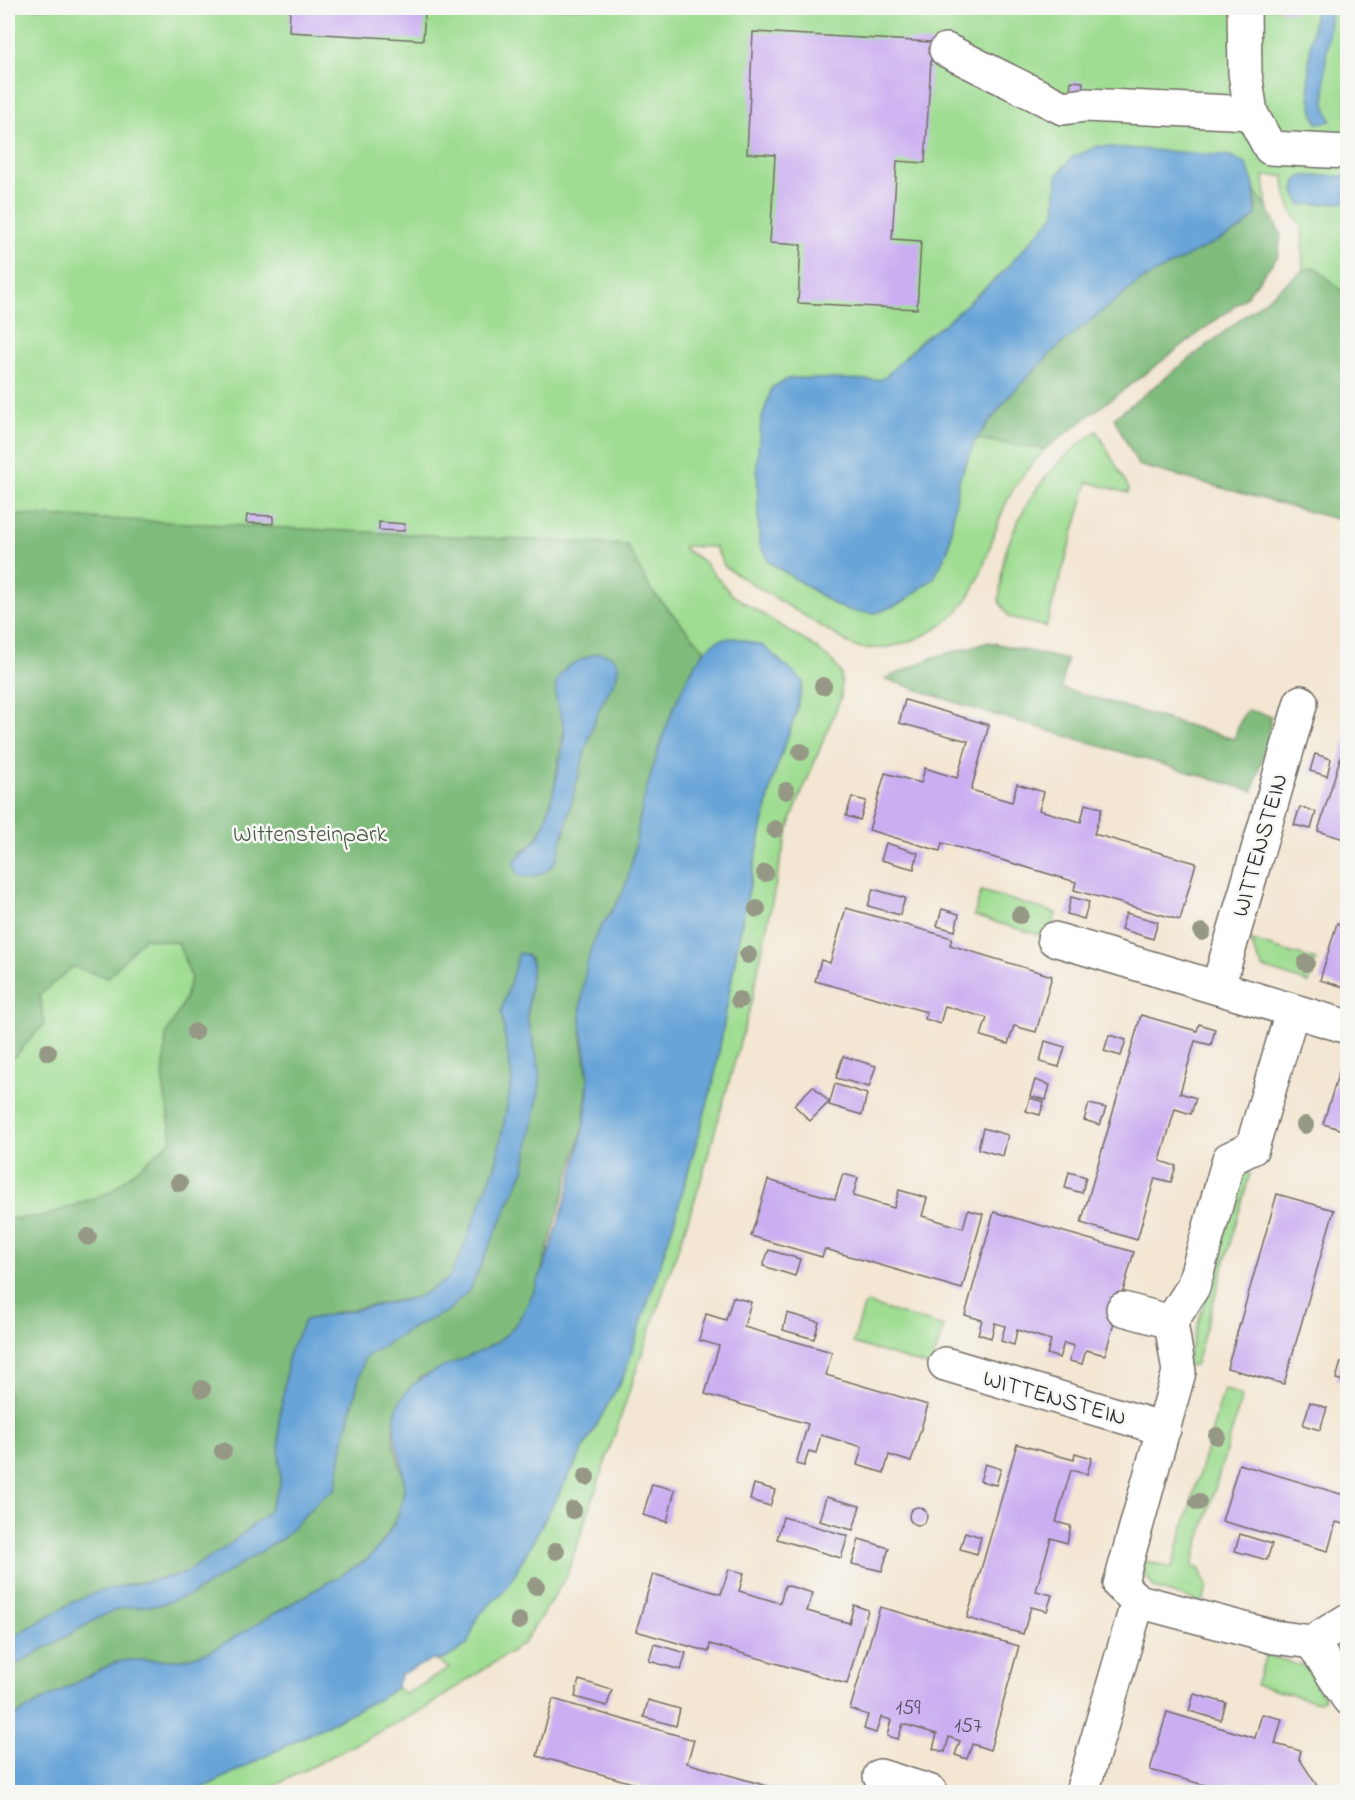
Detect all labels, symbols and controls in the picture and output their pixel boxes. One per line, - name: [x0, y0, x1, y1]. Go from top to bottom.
- street label: WITTENSTEIN: [1224, 770, 1299, 922]
- park label: Wittensteinpark: [233, 818, 387, 853]
- street label: WITTENSTEIN: [978, 1362, 1130, 1437]
- house number: 159: [895, 1694, 921, 1724]
- house number: 157: [954, 1712, 982, 1742]

